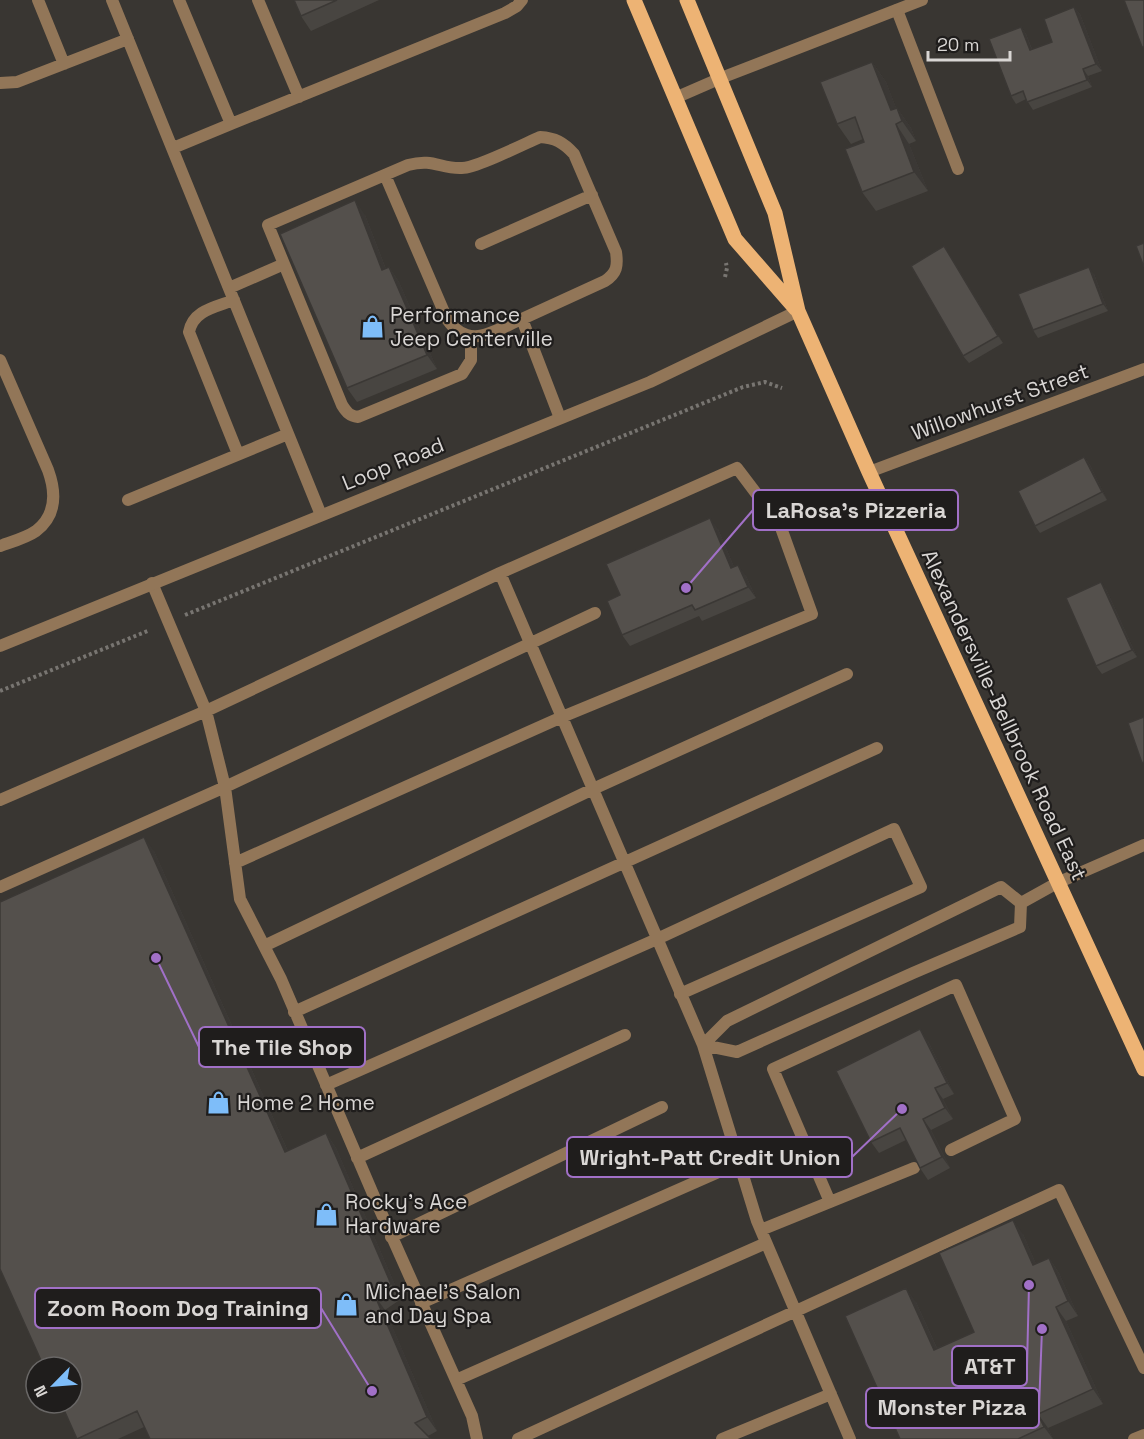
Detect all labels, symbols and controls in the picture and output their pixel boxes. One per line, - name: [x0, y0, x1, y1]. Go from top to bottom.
- scale bar: [928, 24, 1010, 62]
- text: 20 m: [937, 33, 980, 56]
- place label: Performance Jeep Centerville: [390, 301, 553, 352]
- shop icon: Performance Jeep Centerville: [359, 314, 385, 340]
- street label: Willowhurst Street: [907, 357, 1092, 446]
- street label: Loop Road: [338, 431, 448, 496]
- callout: LaRosa's Pizzeria: [753, 490, 958, 530]
- text: LaRosa's Pizzeria: [766, 496, 947, 524]
- street label: Alexandersville-Bellbrook Road East: [916, 545, 1093, 884]
- callout: The Tile Shop: [199, 1027, 365, 1067]
- text: The Tile Shop: [211, 1033, 353, 1061]
- place label: Home 2 Home: [237, 1089, 375, 1116]
- shop icon: Home 2 Home: [206, 1090, 232, 1116]
- callout: Wright-Patt Credit Union: [567, 1137, 852, 1177]
- text: Wright-Patt Credit Union: [579, 1143, 841, 1171]
- place label: Rocky's Ace Hardware: [345, 1188, 468, 1239]
- shop icon: Rocky's Ace Hardware: [314, 1201, 340, 1227]
- place label: Michael's Salon and Day Spa: [365, 1278, 521, 1329]
- callout: Zoom Room Dog Training: [35, 1288, 321, 1328]
- shop icon: Michael's Salon and Day Spa: [334, 1291, 360, 1317]
- text: Zoom Room Dog Training: [47, 1294, 309, 1322]
- callout: AT&T: [952, 1346, 1027, 1386]
- text: AT&T: [964, 1352, 1016, 1380]
- north arrow: [24, 1355, 84, 1415]
- text: N: [29, 1382, 53, 1400]
- callout: Monster Pizza: [866, 1388, 1039, 1428]
- text: Monster Pizza: [877, 1393, 1027, 1421]

